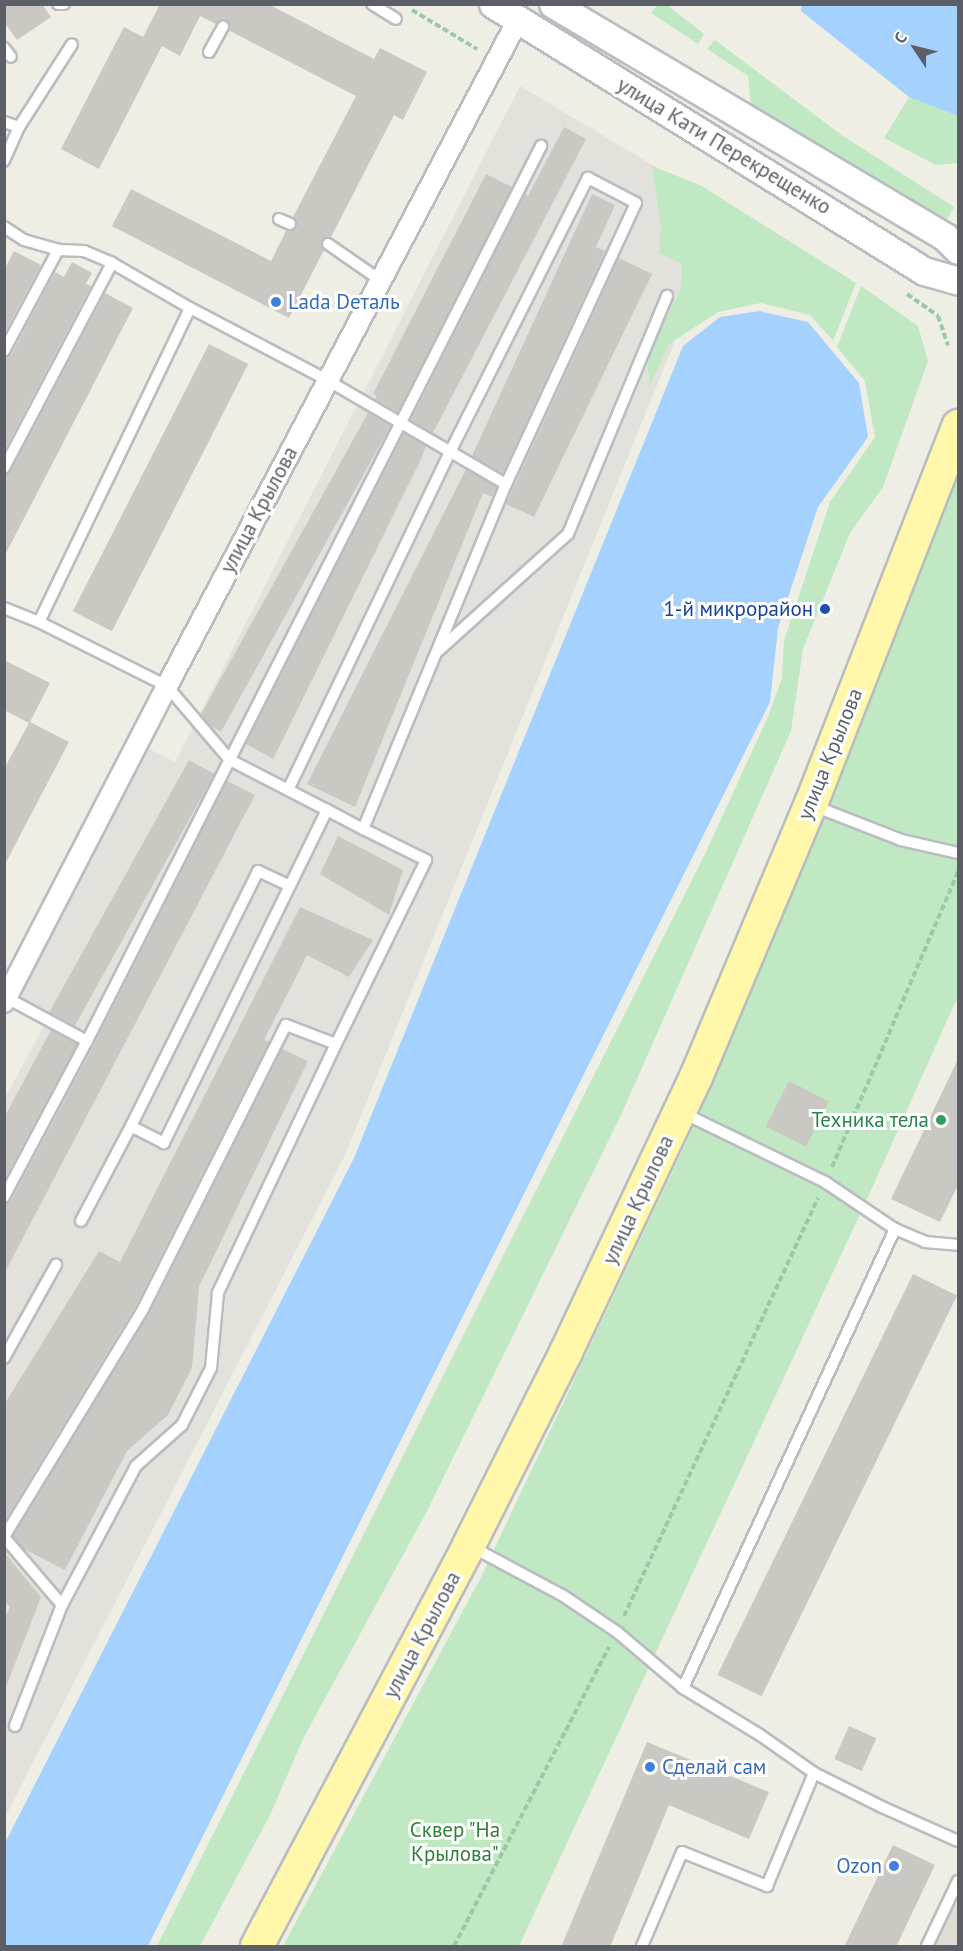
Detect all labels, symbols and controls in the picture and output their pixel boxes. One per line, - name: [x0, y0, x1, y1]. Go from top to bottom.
- north arrow: [885, 18, 945, 78]
- text: С: [889, 28, 911, 47]
- street label: улица Кати Перекрещенко: [612, 72, 836, 220]
- place label: Lada Dеталь: [288, 289, 400, 315]
- marker: Lada Dеталь: [269, 295, 283, 309]
- street label: улица Крылова: [215, 442, 303, 578]
- place label: 1-й микрорайон: [663, 596, 813, 622]
- marker: 1-й микрорайон: [818, 602, 832, 616]
- street label: улица Крылова: [792, 684, 868, 824]
- place label: Техника тела: [811, 1107, 929, 1133]
- marker: Техника тела: [934, 1113, 948, 1127]
- street label: улица Крылова: [597, 1131, 679, 1269]
- street label: улица Крылова: [378, 1567, 466, 1703]
- place label: Сделай сам: [662, 1754, 766, 1780]
- marker: Сделай сам: [643, 1760, 657, 1774]
- park label: Сквер "На Крылова": [409, 1817, 501, 1867]
- place label: Ozon: [836, 1853, 882, 1879]
- marker: Ozon: [887, 1859, 901, 1873]

